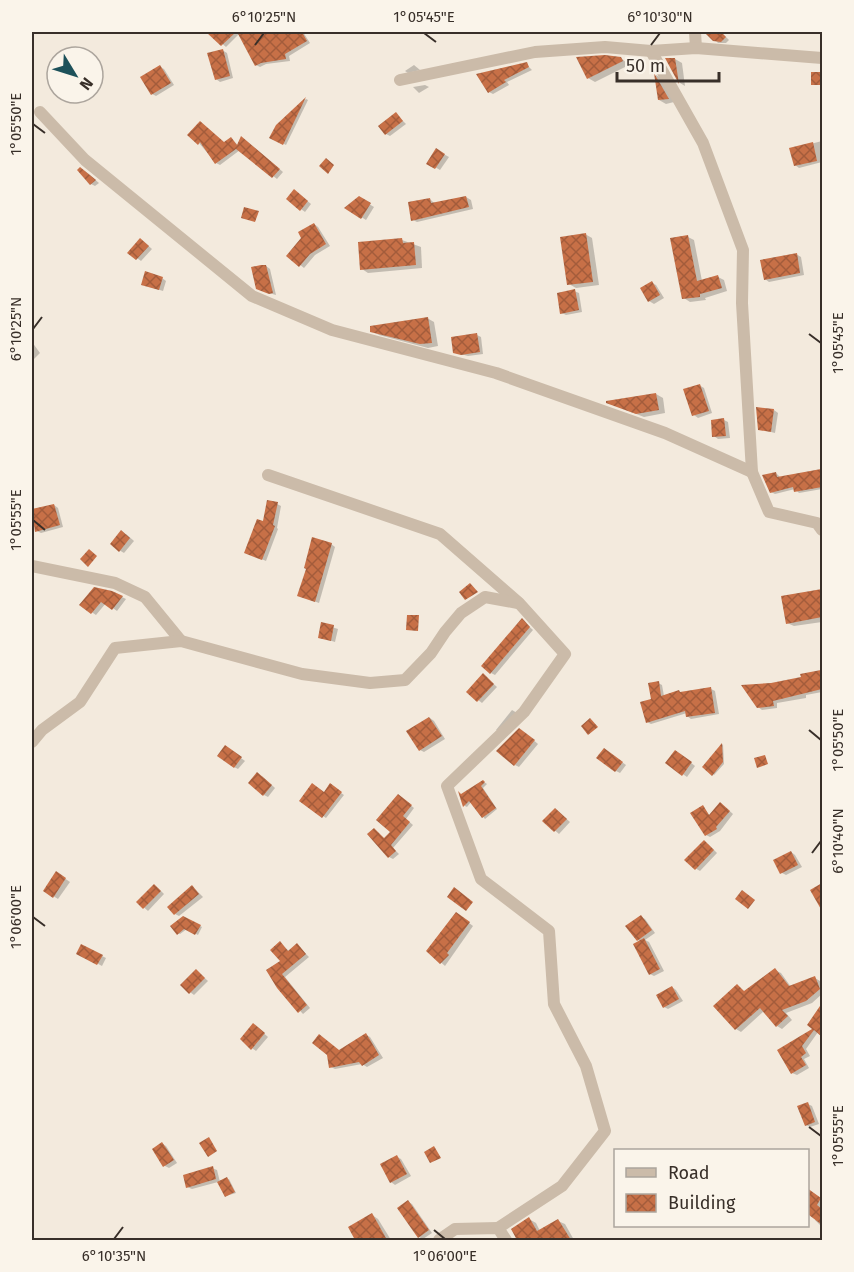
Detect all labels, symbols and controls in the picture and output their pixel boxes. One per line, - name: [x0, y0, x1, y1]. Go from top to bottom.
- text: 6°10'25"N: [232, 8, 296, 26]
- text: 1°05'45"E: [393, 8, 455, 26]
- text: 6°10'30"N: [627, 8, 693, 26]
- north arrow: [45, 45, 105, 105]
- scale bar: [617, 45, 719, 83]
- text: 50 m: [626, 55, 665, 77]
- text: N: [76, 74, 97, 94]
- text: 1°05'50"E: [7, 93, 25, 155]
- text: 6°10'25"N: [7, 297, 25, 361]
- text: 1°05'45"E: [829, 312, 847, 374]
- text: 1°05'55"E: [7, 489, 25, 551]
- text: 1°05'50"E: [829, 709, 847, 771]
- text: 6°10'40"N: [829, 808, 847, 874]
- text: 1°06'00"E: [7, 885, 25, 949]
- text: 1°05'55"E: [829, 1105, 847, 1167]
- legend: [614, 1149, 809, 1227]
- text: Road: [668, 1162, 710, 1184]
- text: Building: [668, 1192, 736, 1214]
- text: 6°10'35"N: [82, 1247, 146, 1265]
- text: 1°06'00"E: [413, 1247, 477, 1265]

